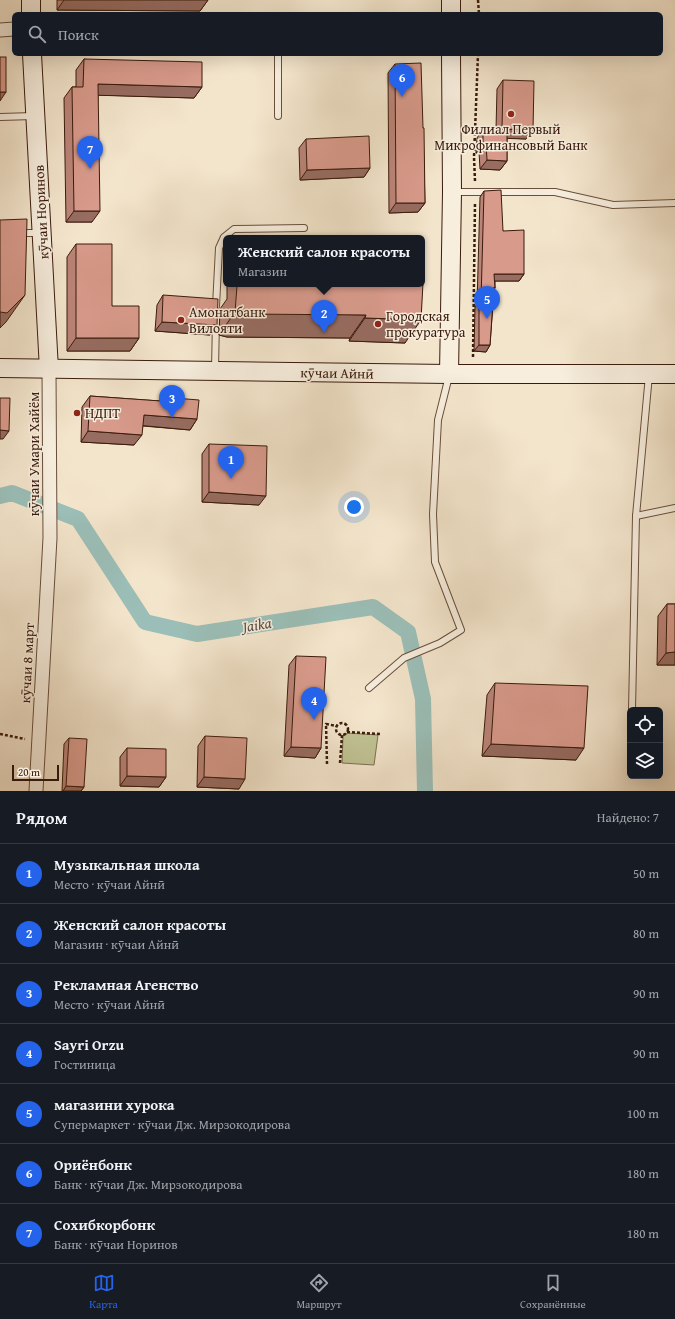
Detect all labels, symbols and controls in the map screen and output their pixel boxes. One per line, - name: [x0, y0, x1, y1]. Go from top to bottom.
- search box: [12, 12, 663, 56]
- icon: search: [26, 23, 48, 45]
- text: Поиск: [58, 24, 99, 45]
- pin: 6: [389, 64, 415, 97]
- marker: Филиал Первый Микрофинансовый Банк: [506, 109, 516, 119]
- place label: Филиал Первый Микрофинансовый Банк: [434, 119, 588, 155]
- pin: 7: [77, 136, 103, 169]
- street label: кӯчаи Норинов: [29, 164, 53, 260]
- popup: [223, 235, 425, 287]
- text: Женский салон красоты: [238, 241, 410, 262]
- text: Магазин: [238, 262, 287, 281]
- pin: 5: [474, 286, 500, 319]
- pin: 2: [311, 300, 337, 333]
- place label: Амонатбанк Вилояти: [189, 302, 266, 338]
- place label: Городская прокуратура: [386, 306, 466, 342]
- marker: Амонатбанк Вилояти: [176, 315, 186, 325]
- marker: Городская прокуратура: [373, 319, 383, 329]
- street label: кӯчаи Айнӣ: [300, 362, 374, 384]
- pin: 3: [159, 385, 185, 418]
- street label: кӯчаи Умари Хайём: [24, 392, 44, 516]
- place label: НДПТ: [85, 403, 120, 423]
- marker: НДПТ: [72, 408, 82, 418]
- pin: 1: [218, 446, 244, 479]
- your location: [344, 497, 364, 517]
- water label: Jaika: [238, 612, 273, 638]
- street label: кӯчаи 8 март: [15, 622, 39, 704]
- pin: 4: [301, 687, 327, 720]
- map controls: [627, 707, 663, 779]
- button: locate: [627, 707, 663, 743]
- button: layers: [627, 743, 663, 779]
- scale bar: [12, 763, 59, 782]
- text: 20 m: [18, 764, 40, 780]
- text: Рядом: [16, 805, 67, 830]
- text: Найдено: 7: [597, 808, 659, 827]
- text: Музыкальная школа: [54, 854, 200, 875]
- text: 1: [26, 864, 32, 883]
- text: 50 m: [633, 864, 659, 883]
- text: Место · кӯчаи Айнӣ: [54, 875, 165, 894]
- text: Женский салон красоты: [54, 914, 226, 935]
- text: 2: [26, 924, 32, 943]
- text: 80 m: [633, 924, 659, 943]
- text: Магазин · кӯчаи Айнӣ: [54, 935, 179, 954]
- text: Рекламная Агенство: [54, 974, 198, 995]
- text: 3: [26, 984, 32, 1003]
- text: 90 m: [633, 984, 659, 1003]
- text: Место · кӯчаи Айнӣ: [54, 995, 165, 1014]
- text: Sayri Orzu: [54, 1034, 124, 1055]
- text: 4: [26, 1044, 32, 1063]
- text: 90 m: [633, 1044, 659, 1063]
- text: Гостиница: [54, 1055, 116, 1074]
- text: магазини хурока: [54, 1094, 175, 1115]
- text: 5: [26, 1104, 32, 1123]
- text: 100 m: [627, 1104, 659, 1123]
- text: Супермаркет · кӯчаи Дж. Мирзокодирова: [54, 1115, 290, 1134]
- text: Ориёнбонк: [54, 1154, 132, 1175]
- text: 6: [26, 1164, 32, 1183]
- text: 180 m: [627, 1164, 659, 1183]
- text: Банк · кӯчаи Дж. Мирзокодирова: [54, 1175, 242, 1194]
- text: Сохибкорбонк: [54, 1214, 155, 1235]
- text: 7: [26, 1224, 32, 1243]
- text: 180 m: [627, 1224, 659, 1243]
- text: Банк · кӯчаи Норинов: [54, 1235, 177, 1254]
- tab: Карта: [89, 1272, 118, 1312]
- tab: Маршрут: [296, 1272, 341, 1312]
- tab: Сохранённые: [520, 1272, 586, 1312]

